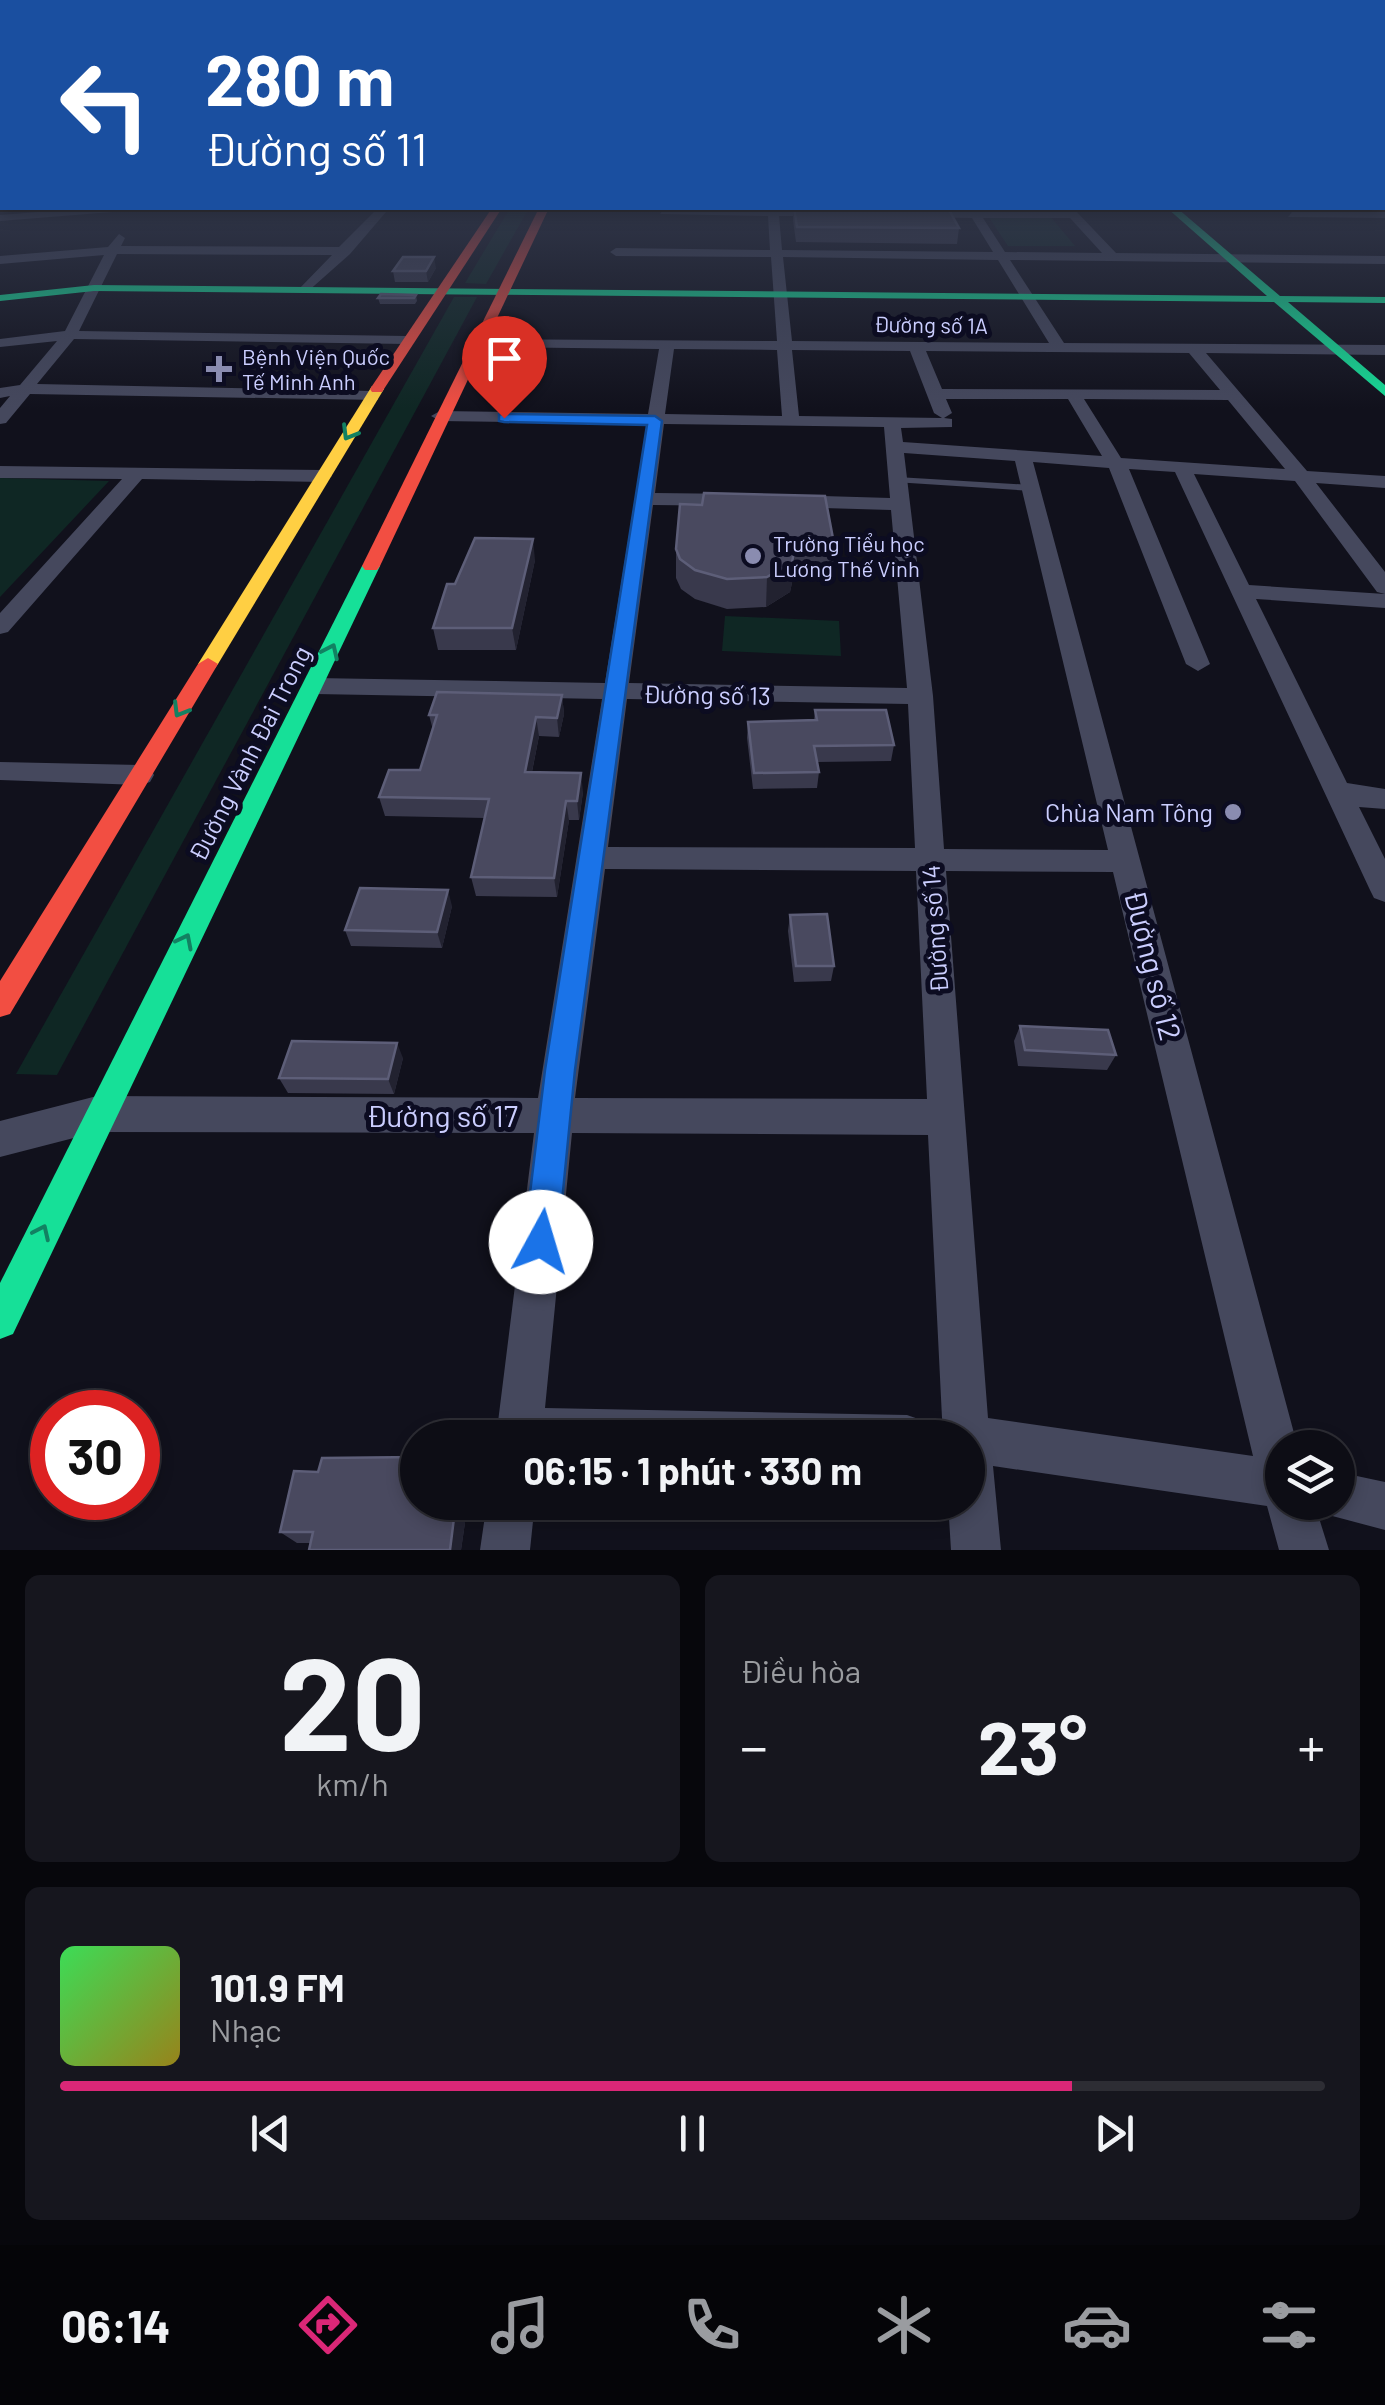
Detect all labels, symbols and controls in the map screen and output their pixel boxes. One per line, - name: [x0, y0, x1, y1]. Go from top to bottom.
- text: 280 m: [205, 36, 394, 120]
- icon: left: [40, 40, 170, 170]
- text: Đường số 11: [205, 121, 427, 175]
- street label: Đường số 1A: [874, 310, 988, 338]
- pin: [462, 316, 547, 419]
- icon: arrive: [477, 331, 532, 386]
- place label: Bệnh Viện Quốc Tế Minh Anh: [242, 343, 390, 394]
- marker: Bệnh Viện Quốc Tế Minh Anh: [206, 356, 232, 382]
- one-way arrow: [342, 422, 361, 440]
- place label: Trường Tiểu học Lương Thế Vinh: [773, 530, 925, 581]
- marker: Trường Tiểu học Lương Thế Vinh: [742, 545, 764, 567]
- street label: Đường Vành Đai Trong: [182, 641, 316, 865]
- one-way arrow: [319, 643, 339, 661]
- street label: Đường số 13: [643, 678, 771, 710]
- one-way arrow: [173, 699, 192, 717]
- place label: Chùa Nam Tông: [1045, 797, 1213, 827]
- marker: Chùa Nam Tông: [1222, 801, 1244, 823]
- street label: Đường số 14: [915, 864, 953, 994]
- street label: Đường số 12: [1118, 886, 1190, 1044]
- one-way arrow: [173, 933, 192, 951]
- street label: Đường số 17: [366, 1097, 518, 1133]
- position arrow: [489, 1190, 593, 1294]
- one-way arrow: [29, 1225, 49, 1243]
- speed limit sign: 30: [30, 1390, 160, 1520]
- map controls: [1265, 1430, 1355, 1520]
- button: layers: [1265, 1430, 1355, 1520]
- text: 06:15 · 1 phút · 330 m: [523, 1447, 862, 1493]
- text: 20: [279, 1621, 426, 1777]
- text: Điều hòa: [740, 1651, 861, 1689]
- text: 23°: [978, 1700, 1087, 1790]
- text: −: [740, 1712, 768, 1778]
- text: +: [1297, 1712, 1325, 1778]
- text: km/h: [316, 1764, 389, 1802]
- text: 101.9 FM: [210, 1964, 345, 2010]
- text: Nhạc: [210, 2010, 282, 2048]
- icon: previous: [243, 2106, 298, 2161]
- icon: pause: [665, 2106, 720, 2161]
- icon: next: [1087, 2106, 1142, 2161]
- icon: directions: [293, 2290, 363, 2360]
- icon: music: [485, 2290, 555, 2360]
- icon: phone: [677, 2290, 747, 2360]
- icon: climate: [869, 2290, 939, 2360]
- icon: car: [1062, 2290, 1132, 2360]
- icon: filters: [1254, 2290, 1324, 2360]
- text: 06:14: [61, 2298, 170, 2352]

